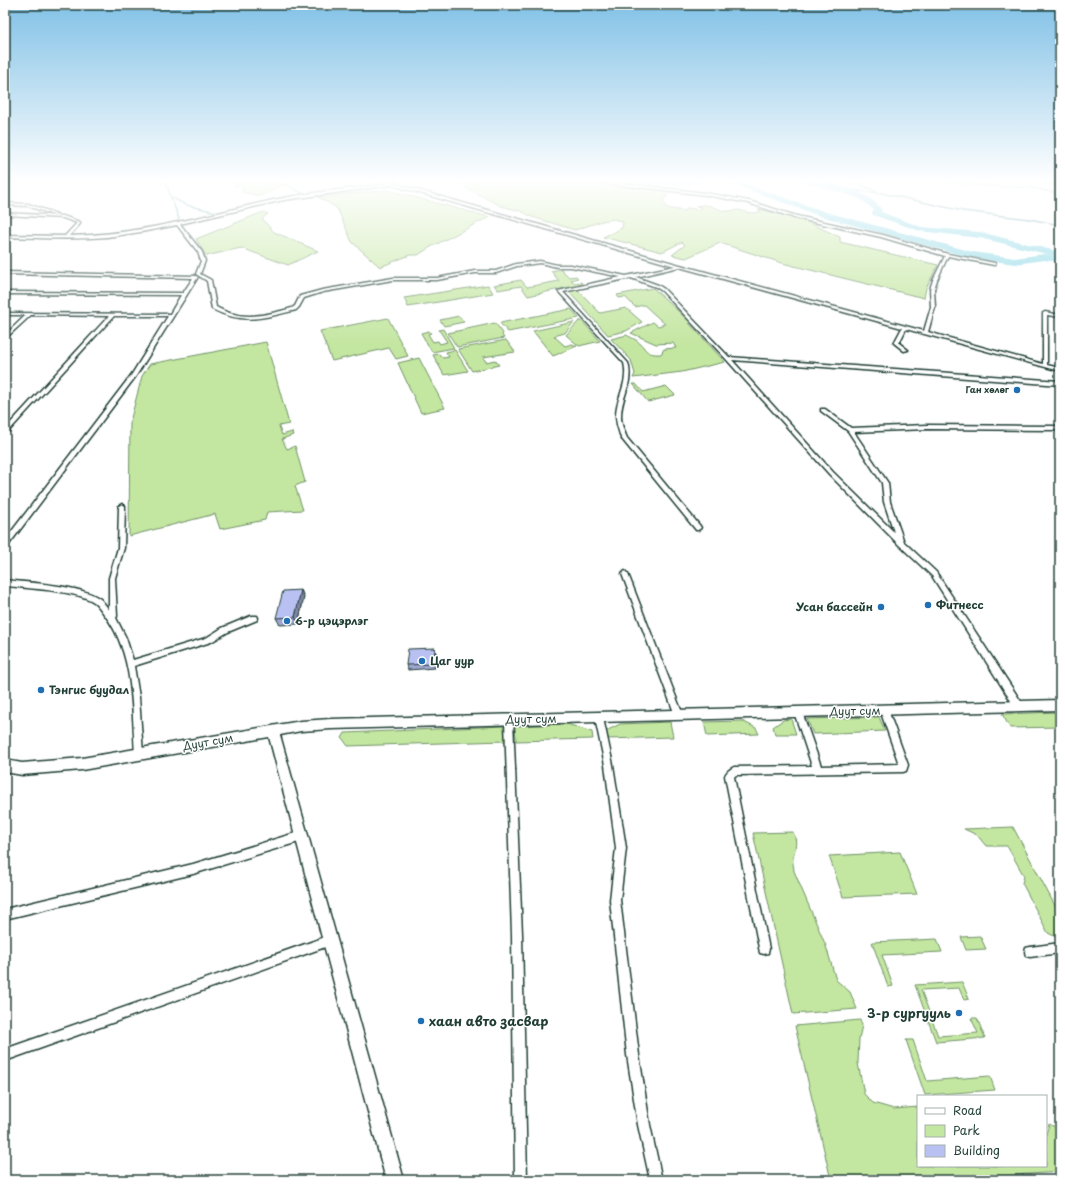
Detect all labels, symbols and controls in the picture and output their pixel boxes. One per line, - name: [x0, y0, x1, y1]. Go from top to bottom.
- place label: Ган хөлөг: [966, 382, 1010, 396]
- marker: Ган хөлөг: [1012, 385, 1022, 395]
- place label: Фитнесс: [936, 596, 984, 613]
- place label: Усан бассейн: [795, 598, 873, 615]
- marker: Фитнесс: [923, 600, 933, 610]
- marker: Усан бассейн: [876, 602, 886, 612]
- place label: 6-р цэцэрлэг: [295, 612, 369, 629]
- marker: 6-р цэцэрлэг: [282, 616, 292, 626]
- place label: Цаг уур: [430, 652, 474, 669]
- marker: Цаг уур: [417, 656, 427, 666]
- place label: Тэнгис буудал: [49, 681, 129, 698]
- marker: Тэнгис буудал: [36, 685, 46, 695]
- street label: Дуут сум: [828, 702, 881, 719]
- street label: Дуут сум: [504, 710, 557, 727]
- street label: Дуут сум: [180, 729, 234, 754]
- place label: 3-р сургууль: [867, 1003, 951, 1022]
- marker: 3-р сургууль: [954, 1008, 964, 1018]
- place label: хаан авто засвар: [429, 1011, 548, 1030]
- marker: хаан авто засвар: [416, 1016, 426, 1026]
- legend: [917, 1095, 1047, 1167]
- text: Road: [953, 1101, 982, 1119]
- text: Park: [953, 1121, 980, 1139]
- text: Building: [953, 1141, 1000, 1159]

